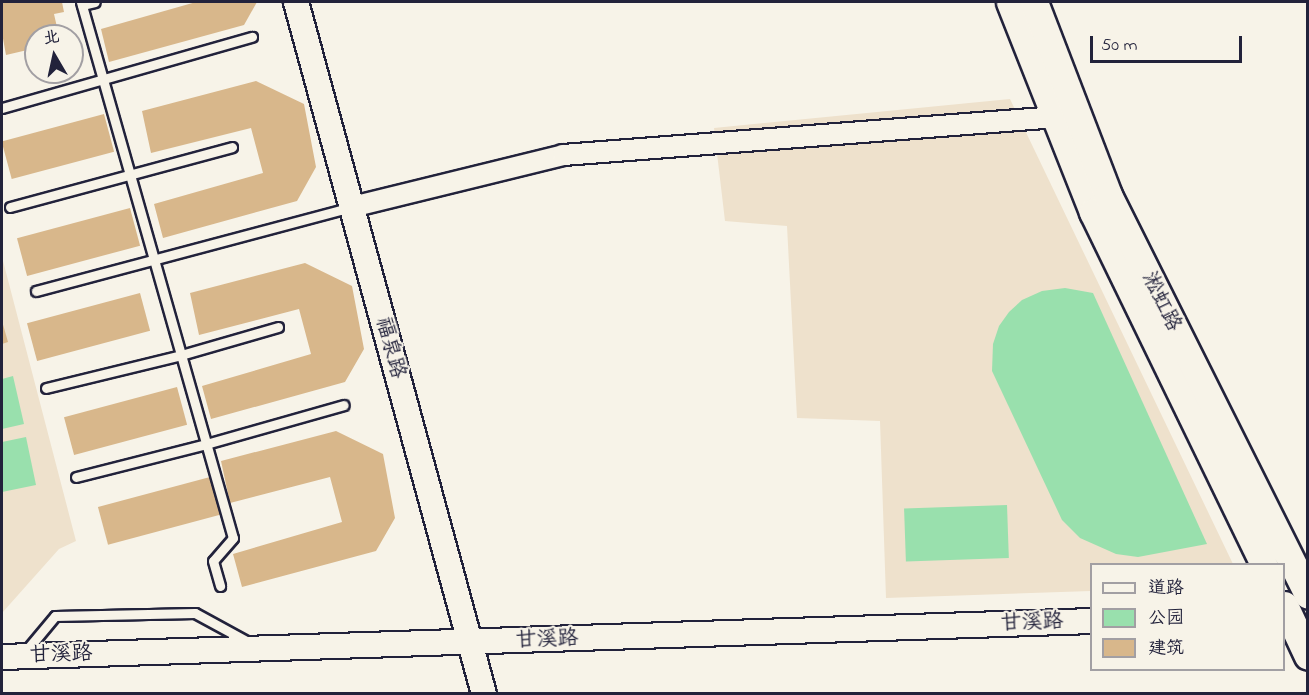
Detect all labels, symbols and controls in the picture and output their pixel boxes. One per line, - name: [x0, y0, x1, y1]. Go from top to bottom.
- north arrow: [24, 24, 84, 84]
- scale bar: [1093, 24, 1244, 62]
- text: 北: [42, 25, 61, 51]
- text: 50 m: [1101, 33, 1138, 59]
- street label: 淞虹路: [1136, 268, 1186, 336]
- street label: 福泉路: [370, 314, 410, 382]
- legend: [1090, 563, 1285, 671]
- text: 道路: [1148, 576, 1184, 602]
- text: 公园: [1148, 606, 1184, 632]
- street label: 甘溪路: [1000, 609, 1064, 637]
- street label: 甘溪路: [515, 626, 579, 654]
- text: 建筑: [1148, 636, 1184, 662]
- street label: 甘溪路: [29, 641, 93, 669]

